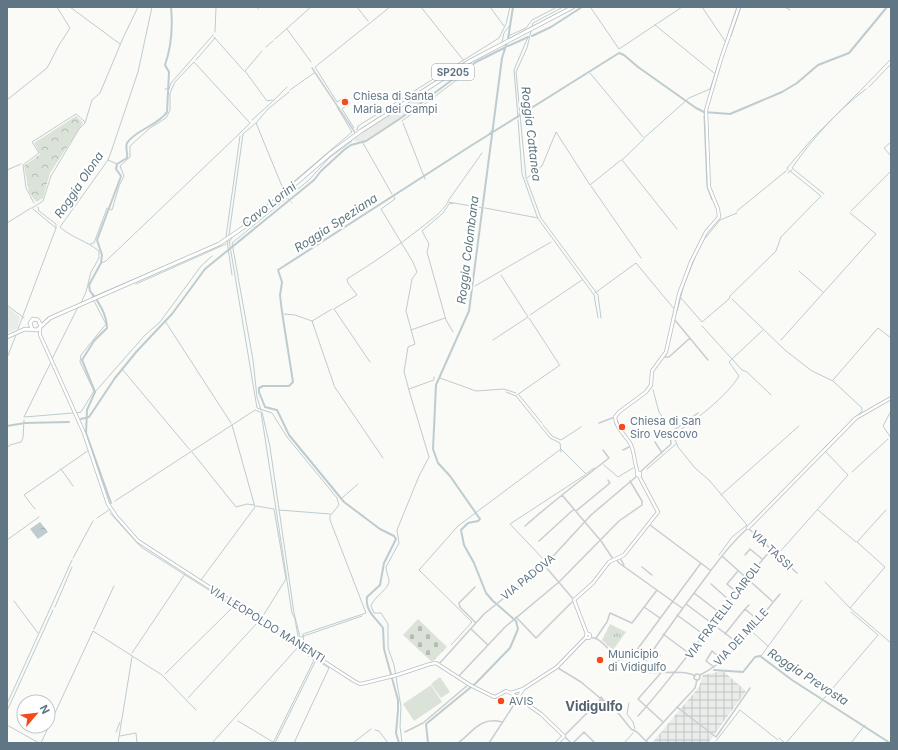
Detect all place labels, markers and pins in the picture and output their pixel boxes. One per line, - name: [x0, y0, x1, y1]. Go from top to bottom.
- place label: Chiesa di Santa Maria dei Campi: [353, 89, 438, 116]
- marker: Chiesa di Santa Maria dei Campi: [340, 97, 350, 107]
- place label: Chiesa di San Siro Vescovo: [630, 414, 701, 441]
- marker: Chiesa di San Siro Vescovo: [617, 422, 627, 432]
- place label: Municipio di Vidigulfo: [608, 647, 667, 674]
- marker: Municipio di Vidigulfo: [595, 655, 605, 665]
- place label: AVIS: [509, 694, 533, 708]
- marker: AVIS: [496, 696, 506, 706]

